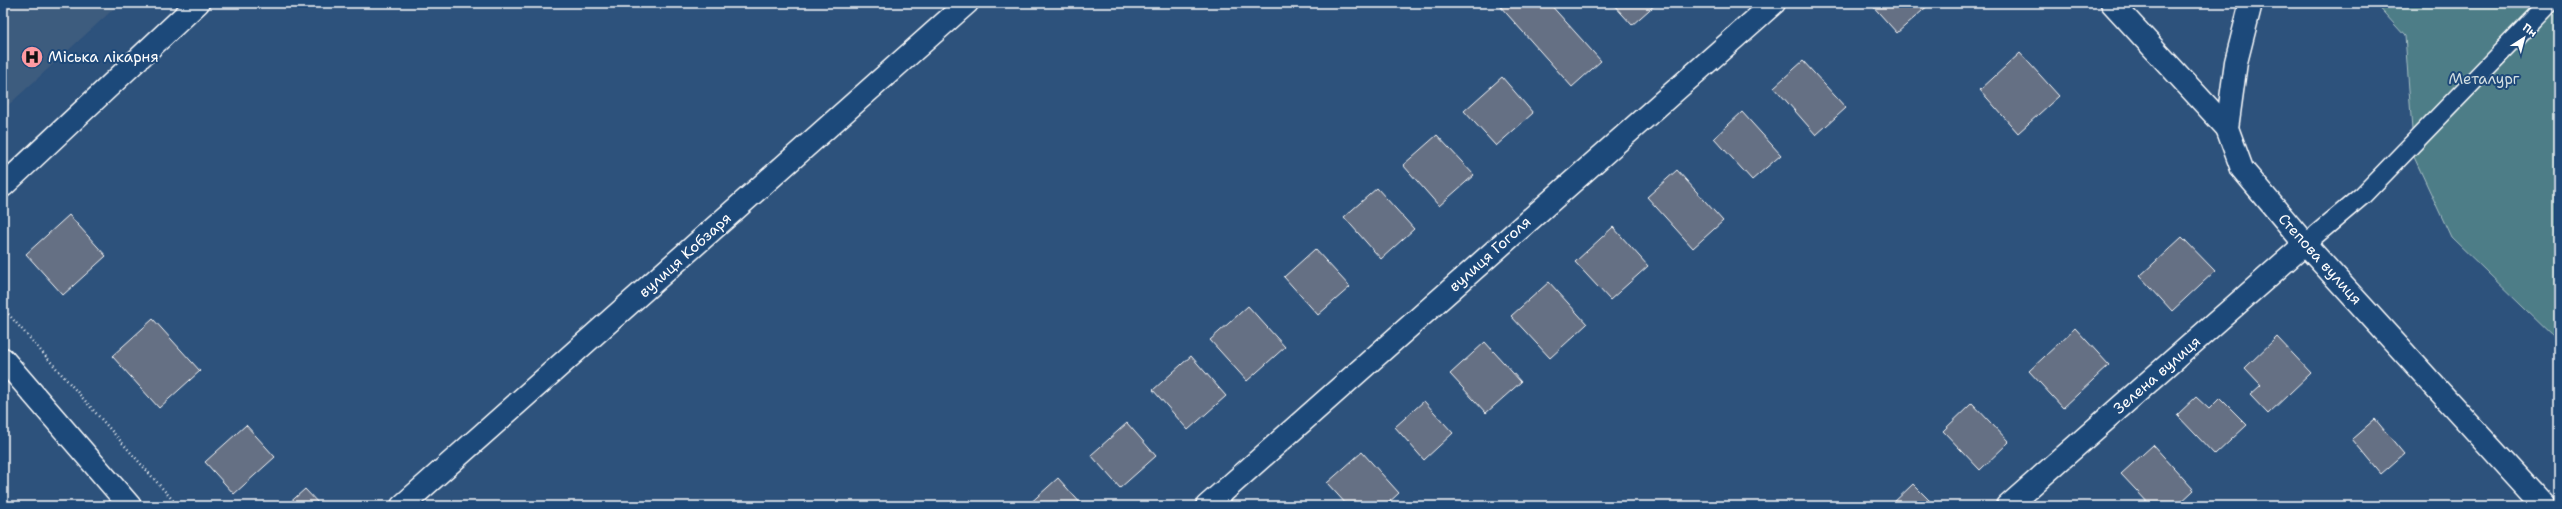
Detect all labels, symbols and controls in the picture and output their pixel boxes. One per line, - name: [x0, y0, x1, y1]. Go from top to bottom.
- north arrow: [2504, 18, 2544, 58]
- text: Пн: [2519, 20, 2540, 41]
- hospital icon: Міська лікарня: [19, 44, 45, 70]
- place label: Міська лікарня: [48, 47, 159, 67]
- park label: Металург: [2449, 69, 2520, 89]
- street label: вулиця Кобзаря: [635, 208, 735, 302]
- street label: Степова вулиця: [2274, 209, 2366, 309]
- street label: вулиця Гоголя: [1445, 212, 1535, 296]
- street label: Зелена вулиця: [2109, 332, 2205, 418]

